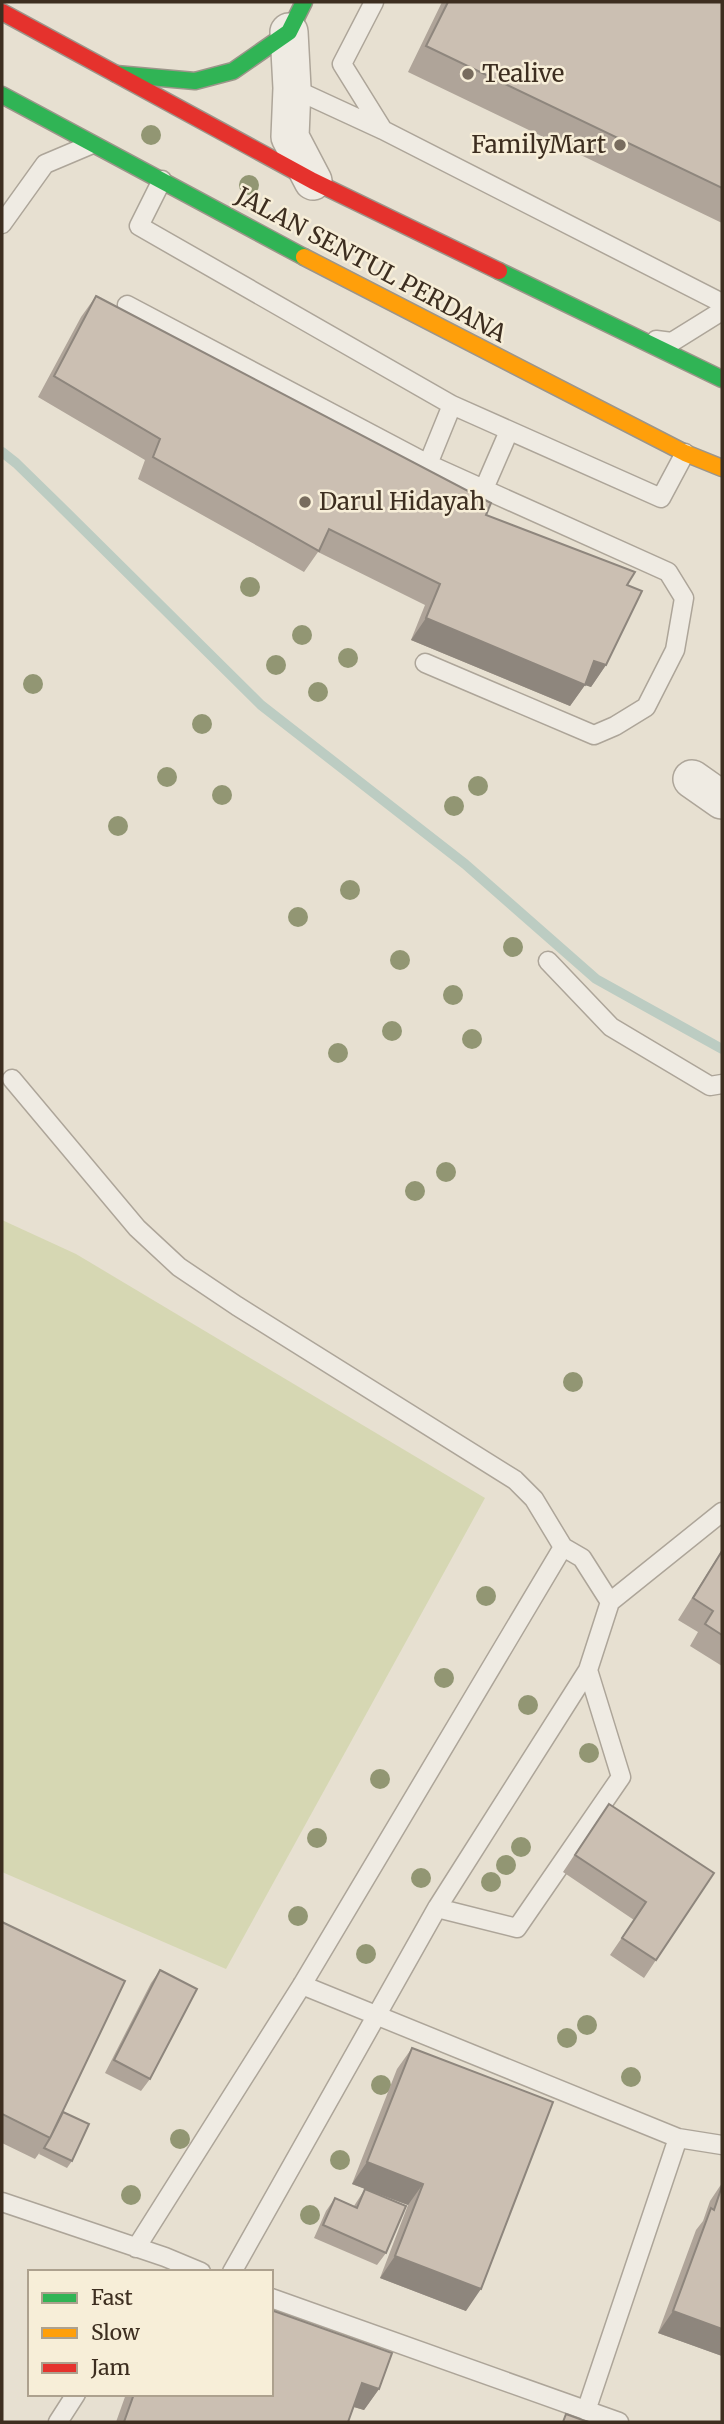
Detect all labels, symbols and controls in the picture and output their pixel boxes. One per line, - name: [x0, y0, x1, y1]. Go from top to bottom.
- place label: Tealive: [482, 58, 564, 89]
- marker: Tealive: [460, 66, 476, 82]
- place label: FamilyMart: [471, 129, 607, 160]
- marker: FamilyMart: [612, 137, 628, 153]
- street label: JALAN SENTUL PERDANA: [230, 179, 513, 350]
- place label: Darul Hidayah: [319, 486, 485, 517]
- marker: Darul Hidayah: [297, 494, 313, 510]
- legend: [28, 2270, 273, 2396]
- text: Fast: [91, 2284, 133, 2311]
- text: Slow: [91, 2319, 140, 2346]
- text: Jam: [90, 2354, 130, 2381]

